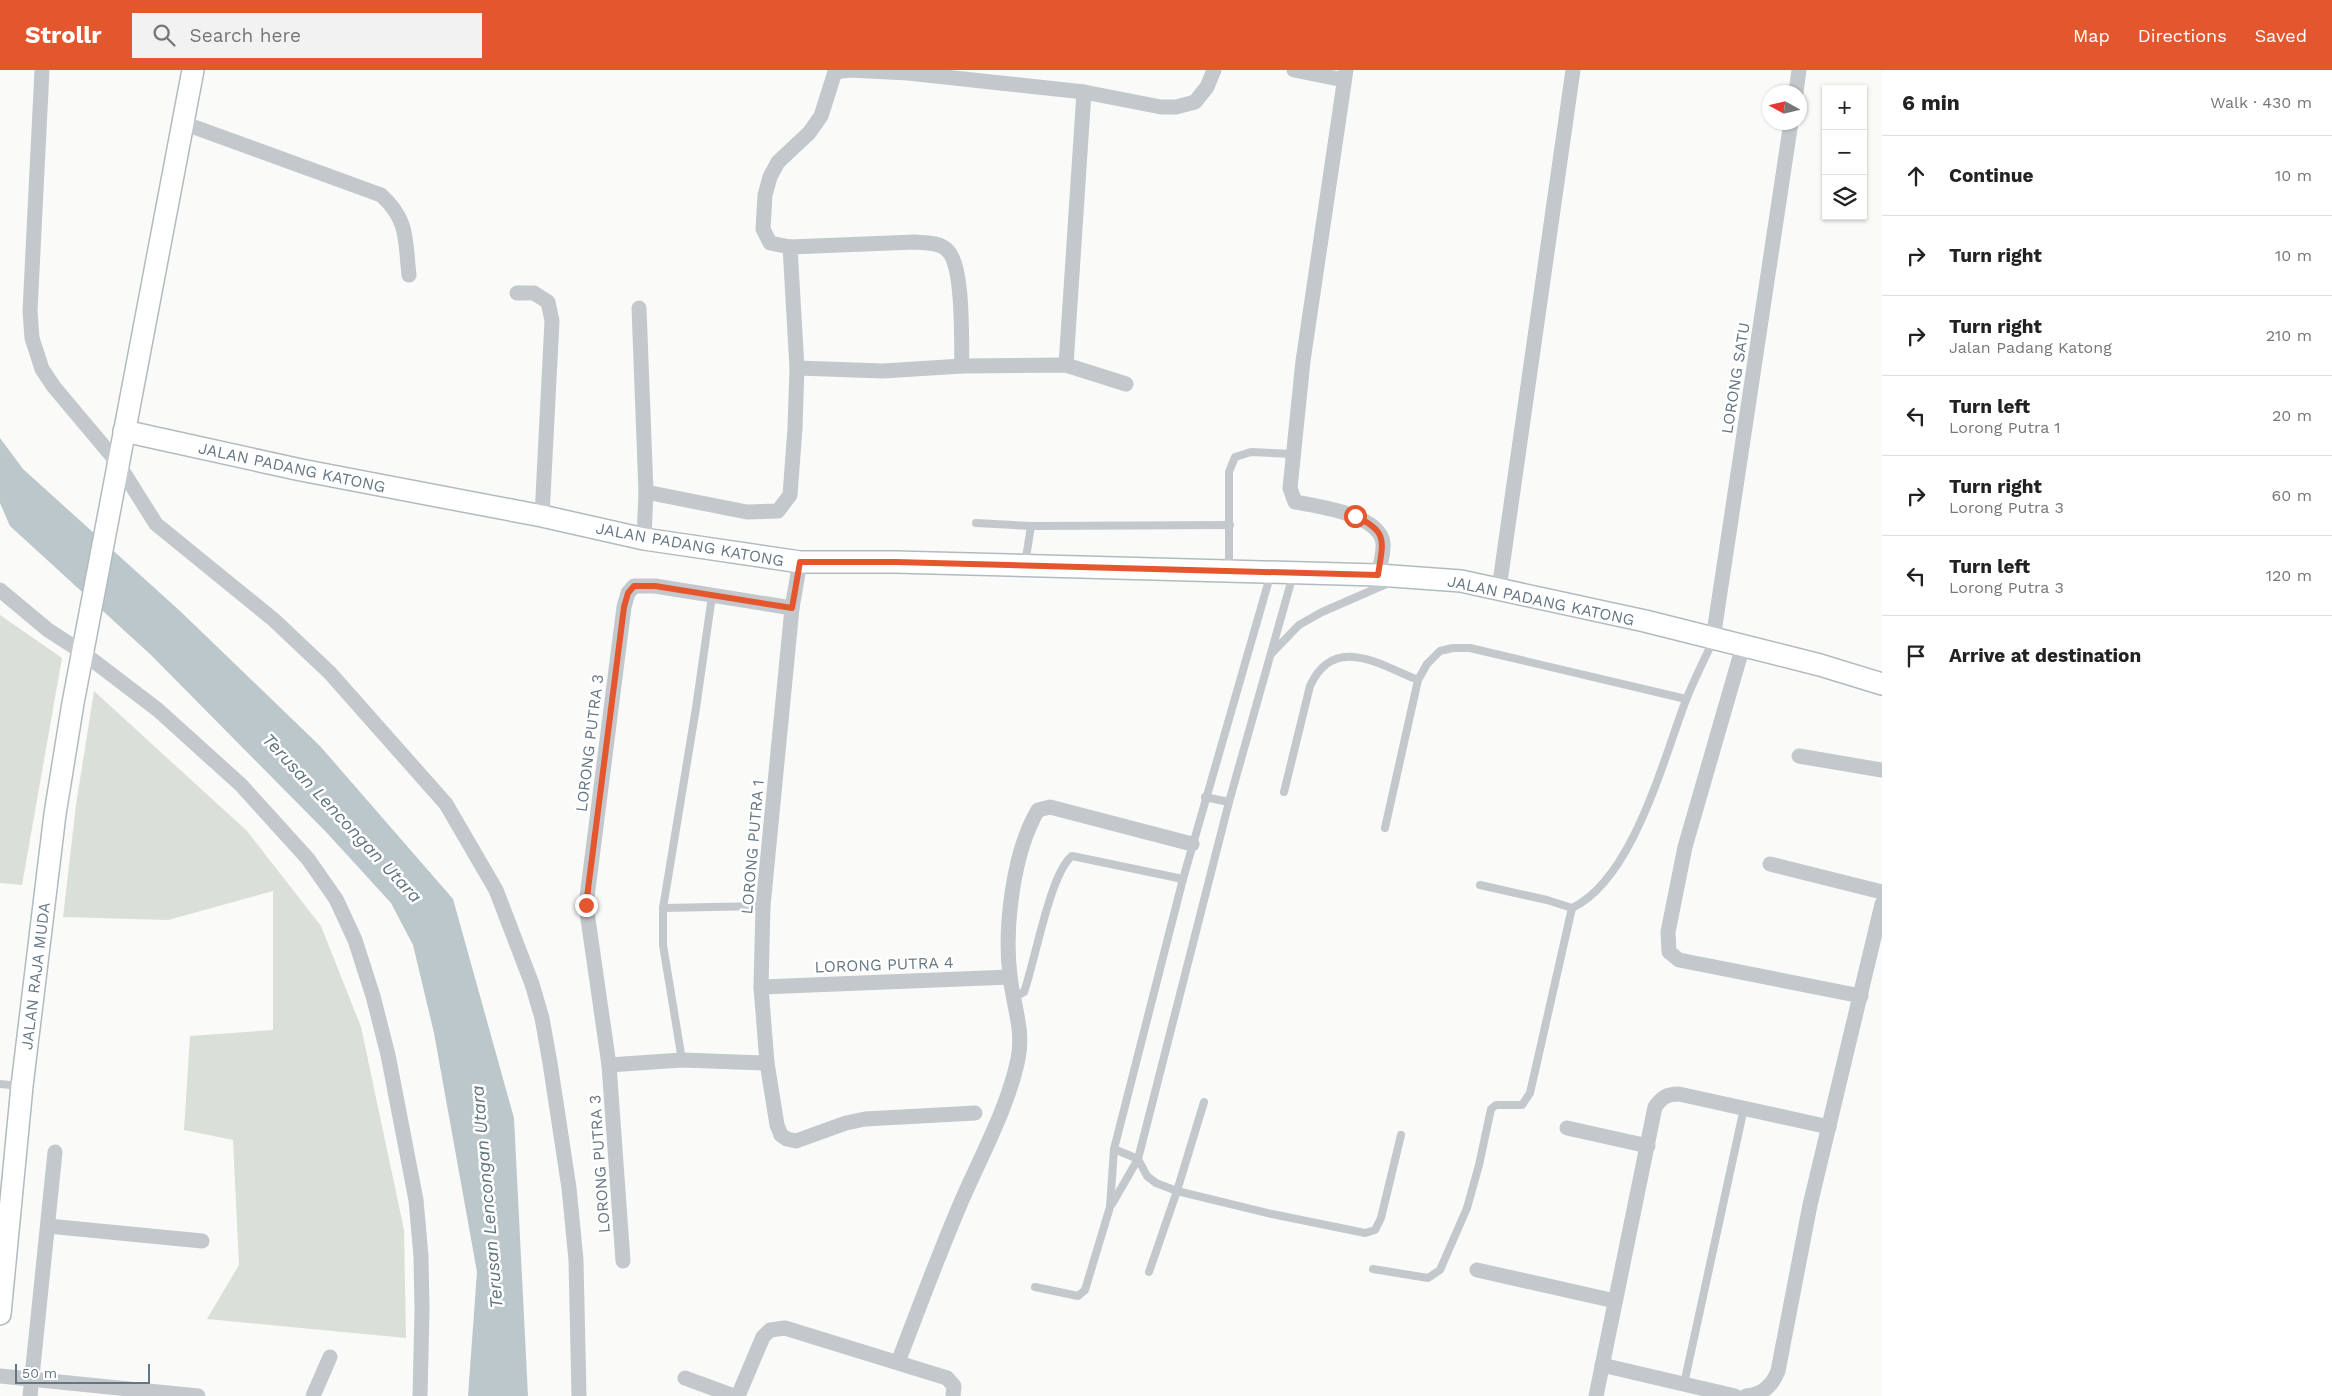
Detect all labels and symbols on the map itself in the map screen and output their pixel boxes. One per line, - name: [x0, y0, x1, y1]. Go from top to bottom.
- north arrow: [1762, 85, 1807, 130]
- street label: LORONG SATU: [1717, 321, 1754, 435]
- street label: JALAN PADANG KATONG: [197, 438, 387, 497]
- route start: [1344, 505, 1367, 528]
- street label: JALAN PADANG KATONG: [594, 519, 786, 570]
- street label: JALAN PADANG KATONG: [1446, 571, 1636, 630]
- street label: LORONG PUTRA 3: [572, 673, 607, 813]
- water label: Terusan Lencongan Utara: [258, 729, 426, 907]
- street label: LORONG PUTRA 1: [737, 779, 768, 915]
- route end: [575, 894, 598, 917]
- street label: JALAN RAJA MUDA: [17, 901, 54, 1051]
- street label: LORONG PUTRA 4: [814, 953, 954, 976]
- water label: Terusan Lencongan Utara: [466, 1085, 507, 1309]
- street label: LORONG PUTRA 3: [585, 1094, 614, 1234]
- scale bar: [15, 1361, 150, 1384]

